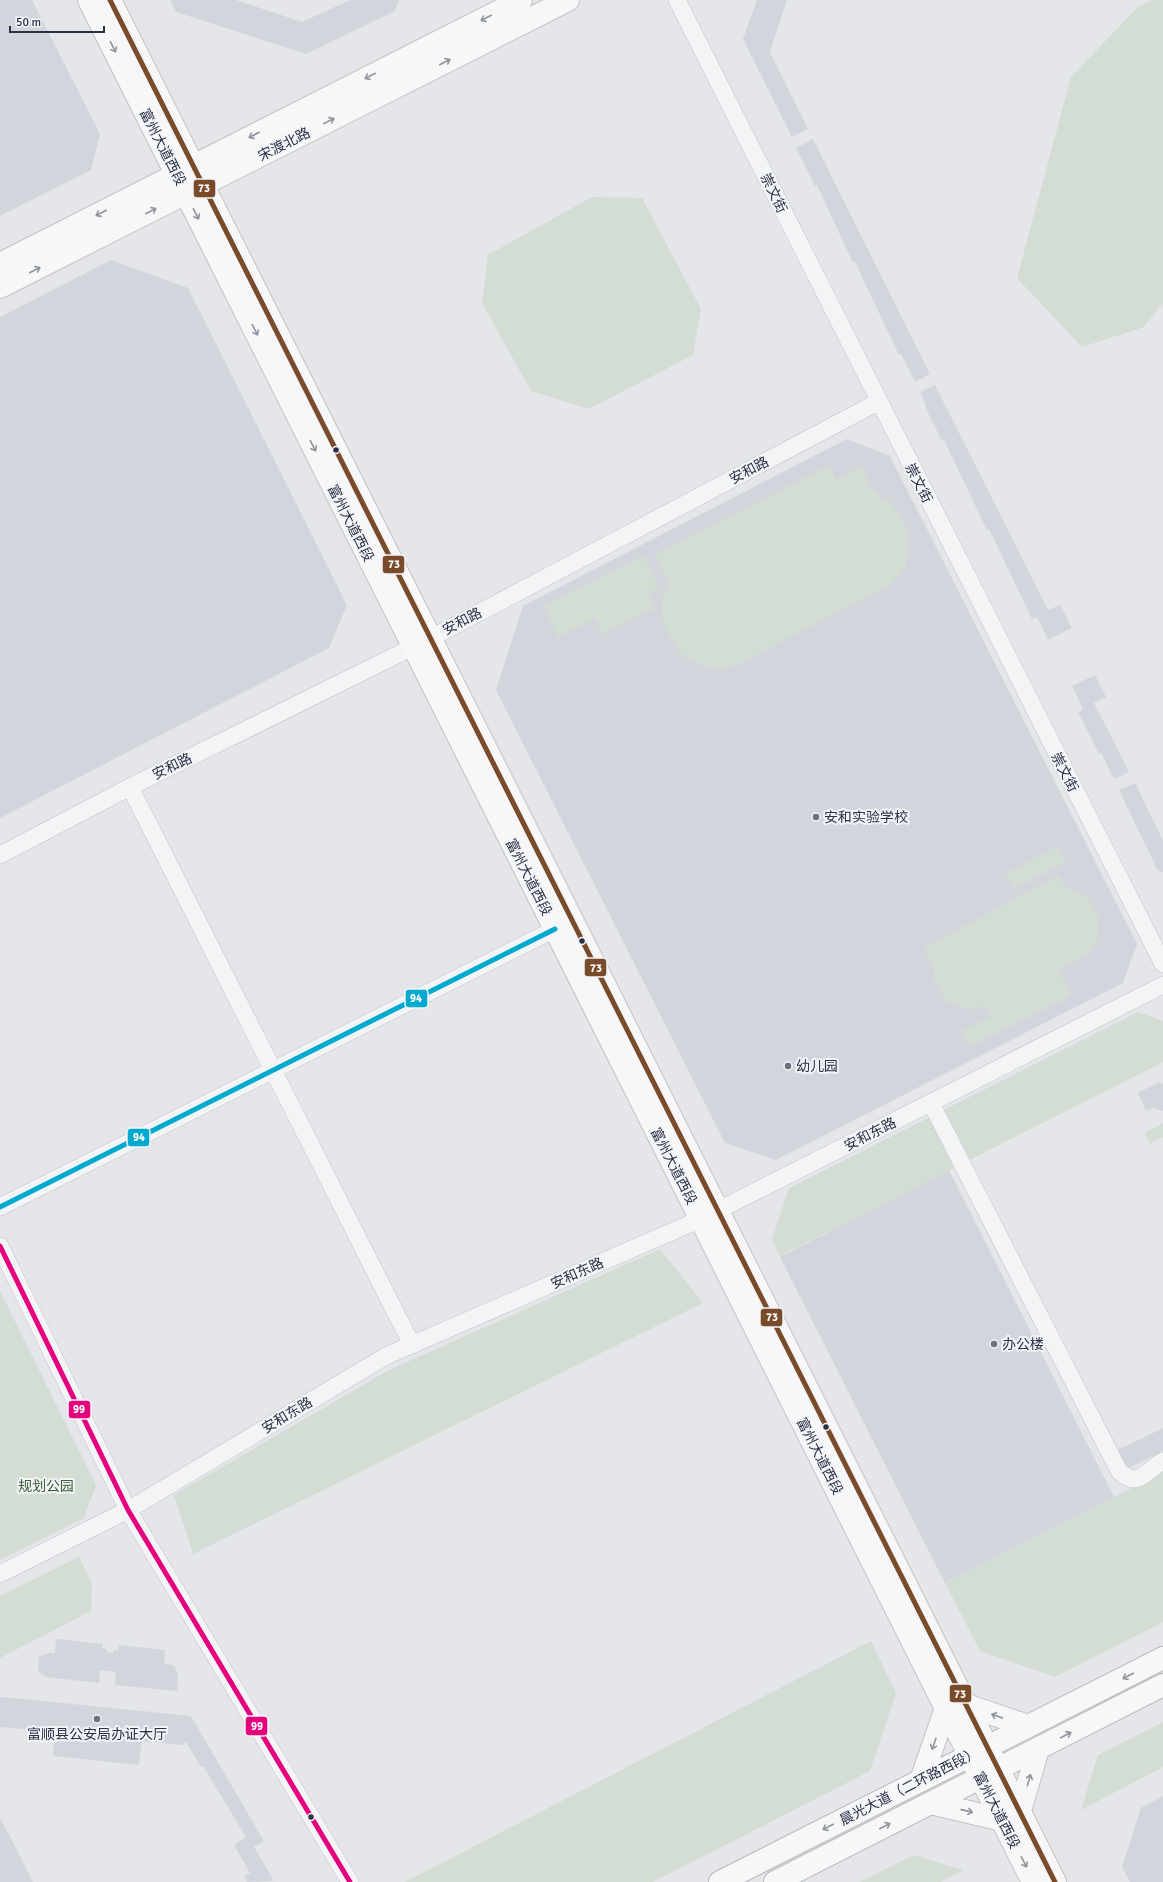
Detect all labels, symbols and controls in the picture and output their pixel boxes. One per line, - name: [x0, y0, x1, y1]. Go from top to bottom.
- scale bar: [10, 8, 104, 34]
- one-way arrow: [480, 14, 492, 22]
- text: 50 m: [16, 15, 41, 30]
- one-way arrow: [110, 41, 117, 53]
- one-way arrow: [439, 58, 451, 65]
- one-way arrow: [364, 73, 376, 81]
- street label: 富州大道西段: [136, 106, 189, 189]
- one-way arrow: [323, 116, 335, 124]
- street label: 宋渡北路: [255, 124, 313, 165]
- one-way arrow: [248, 132, 260, 139]
- street label: 崇文街: [757, 171, 790, 216]
- line badge: 73: [193, 179, 216, 198]
- text: 73: [198, 182, 210, 195]
- one-way arrow: [145, 207, 157, 214]
- one-way arrow: [193, 207, 200, 219]
- one-way arrow: [95, 210, 107, 217]
- one-way arrow: [29, 266, 41, 273]
- one-way arrow: [251, 324, 259, 336]
- one-way arrow: [310, 440, 317, 452]
- unlabelled marker: [331, 445, 341, 455]
- street label: 安和路: [727, 453, 772, 488]
- street label: 崇文街: [901, 461, 936, 506]
- street label: 富州大道西段: [324, 482, 377, 565]
- line badge: 73: [382, 555, 405, 574]
- text: 73: [388, 558, 400, 571]
- street label: 安和路: [440, 604, 485, 639]
- street label: 安和路: [150, 750, 195, 783]
- street label: 崇文街: [1047, 750, 1082, 795]
- place label: 安和实验学校: [824, 809, 908, 826]
- marker: 安和实验学校: [811, 812, 821, 822]
- street label: 富州大道西段: [502, 836, 555, 919]
- unlabelled marker: [577, 936, 587, 946]
- line badge: 73: [584, 958, 607, 977]
- text: 73: [590, 962, 602, 975]
- line badge: 94: [405, 989, 428, 1008]
- text: 94: [410, 992, 422, 1005]
- place label: 幼儿园: [796, 1058, 838, 1075]
- marker: 幼儿园: [783, 1061, 793, 1071]
- street label: 安和东路: [841, 1114, 899, 1155]
- street label: 富州大道西段: [647, 1125, 700, 1208]
- line badge: 94: [127, 1128, 150, 1147]
- text: 94: [133, 1131, 145, 1144]
- street label: 安和东路: [548, 1254, 606, 1293]
- line badge: 73: [760, 1308, 783, 1327]
- text: 73: [766, 1311, 778, 1324]
- place label: 办公楼: [1002, 1336, 1044, 1353]
- marker: 办公楼: [989, 1339, 999, 1349]
- street label: 安和东路: [259, 1394, 316, 1437]
- line badge: 99: [68, 1400, 91, 1419]
- text: 99: [73, 1403, 85, 1416]
- street label: 富州大道西段: [793, 1415, 846, 1498]
- unlabelled marker: [821, 1422, 831, 1432]
- park label: 规划公园: [18, 1478, 74, 1495]
- one-way arrow: [1122, 1673, 1134, 1680]
- line badge: 73: [949, 1684, 972, 1703]
- text: 73: [954, 1688, 966, 1701]
- one-way arrow: [992, 1711, 1004, 1719]
- marker: 富顺县公安局办证大厅: [92, 1714, 102, 1724]
- line badge: 99: [245, 1716, 268, 1736]
- text: 99: [251, 1720, 263, 1733]
- place label: 富顺县公安局办证大厅: [27, 1726, 167, 1743]
- one-way arrow: [1060, 1730, 1072, 1738]
- one-way arrow: [929, 1738, 937, 1750]
- street label: 晨光大道（二环路西段）: [837, 1744, 982, 1829]
- street label: 富州大道西段: [970, 1769, 1023, 1852]
- one-way arrow: [1026, 1774, 1033, 1787]
- one-way arrow: [960, 1808, 973, 1816]
- unlabelled marker: [306, 1812, 316, 1822]
- one-way arrow: [879, 1822, 891, 1829]
- one-way arrow: [822, 1824, 834, 1832]
- one-way arrow: [1020, 1856, 1028, 1868]

